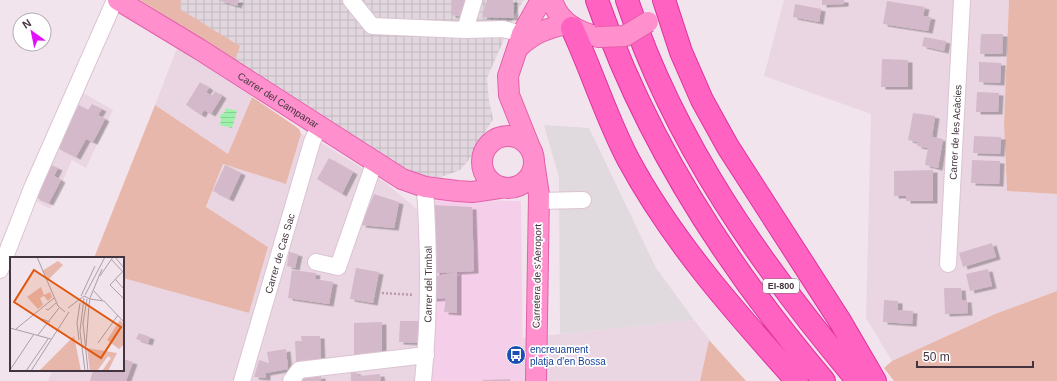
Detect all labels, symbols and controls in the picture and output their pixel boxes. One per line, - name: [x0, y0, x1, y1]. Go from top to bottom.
- north arrow: [12, 12, 52, 52]
- text: N: [20, 16, 33, 31]
- street label: Carrer del Campanar: [236, 70, 322, 130]
- street label: Carrer de les Acàcies: [947, 84, 963, 180]
- street label: Carrer de Cas Sac: [262, 212, 296, 295]
- street label: Carretera de s'Aeroport: [531, 224, 543, 328]
- street label: Carrer del Timbal: [422, 246, 434, 323]
- inset map: [10, 257, 124, 371]
- road number: EI-800: [763, 279, 799, 293]
- scale bar: [917, 343, 1033, 369]
- bus stop icon: encreuament platja d'en Bossa: [505, 344, 527, 366]
- place label: encreuament platja d'en Bossa: [530, 344, 606, 367]
- text: 50 m: [923, 350, 950, 364]

